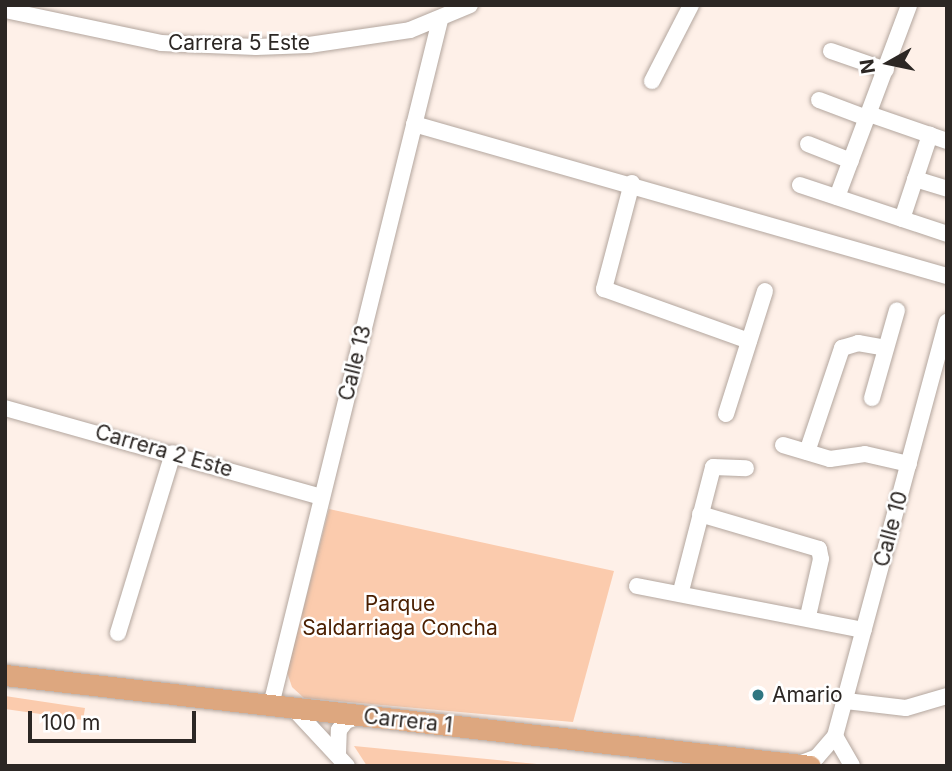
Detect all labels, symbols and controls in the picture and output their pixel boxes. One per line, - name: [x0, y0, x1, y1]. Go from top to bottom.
- north arrow: [854, 28, 924, 98]
- street label: Carrera 5 Este: [168, 30, 310, 56]
- text: N: [855, 57, 880, 75]
- street label: Calle 13: [333, 323, 377, 403]
- street label: Carrera 2 Este: [92, 419, 236, 483]
- street label: Calle 10: [869, 488, 913, 570]
- park label: Parque Saldarriaga Concha: [302, 591, 498, 641]
- place label: Amario: [772, 682, 843, 708]
- marker: Amario: [750, 687, 766, 703]
- scale bar: [32, 698, 200, 742]
- street label: Carrera 1: [362, 704, 454, 738]
- text: 100 m: [41, 710, 100, 735]

